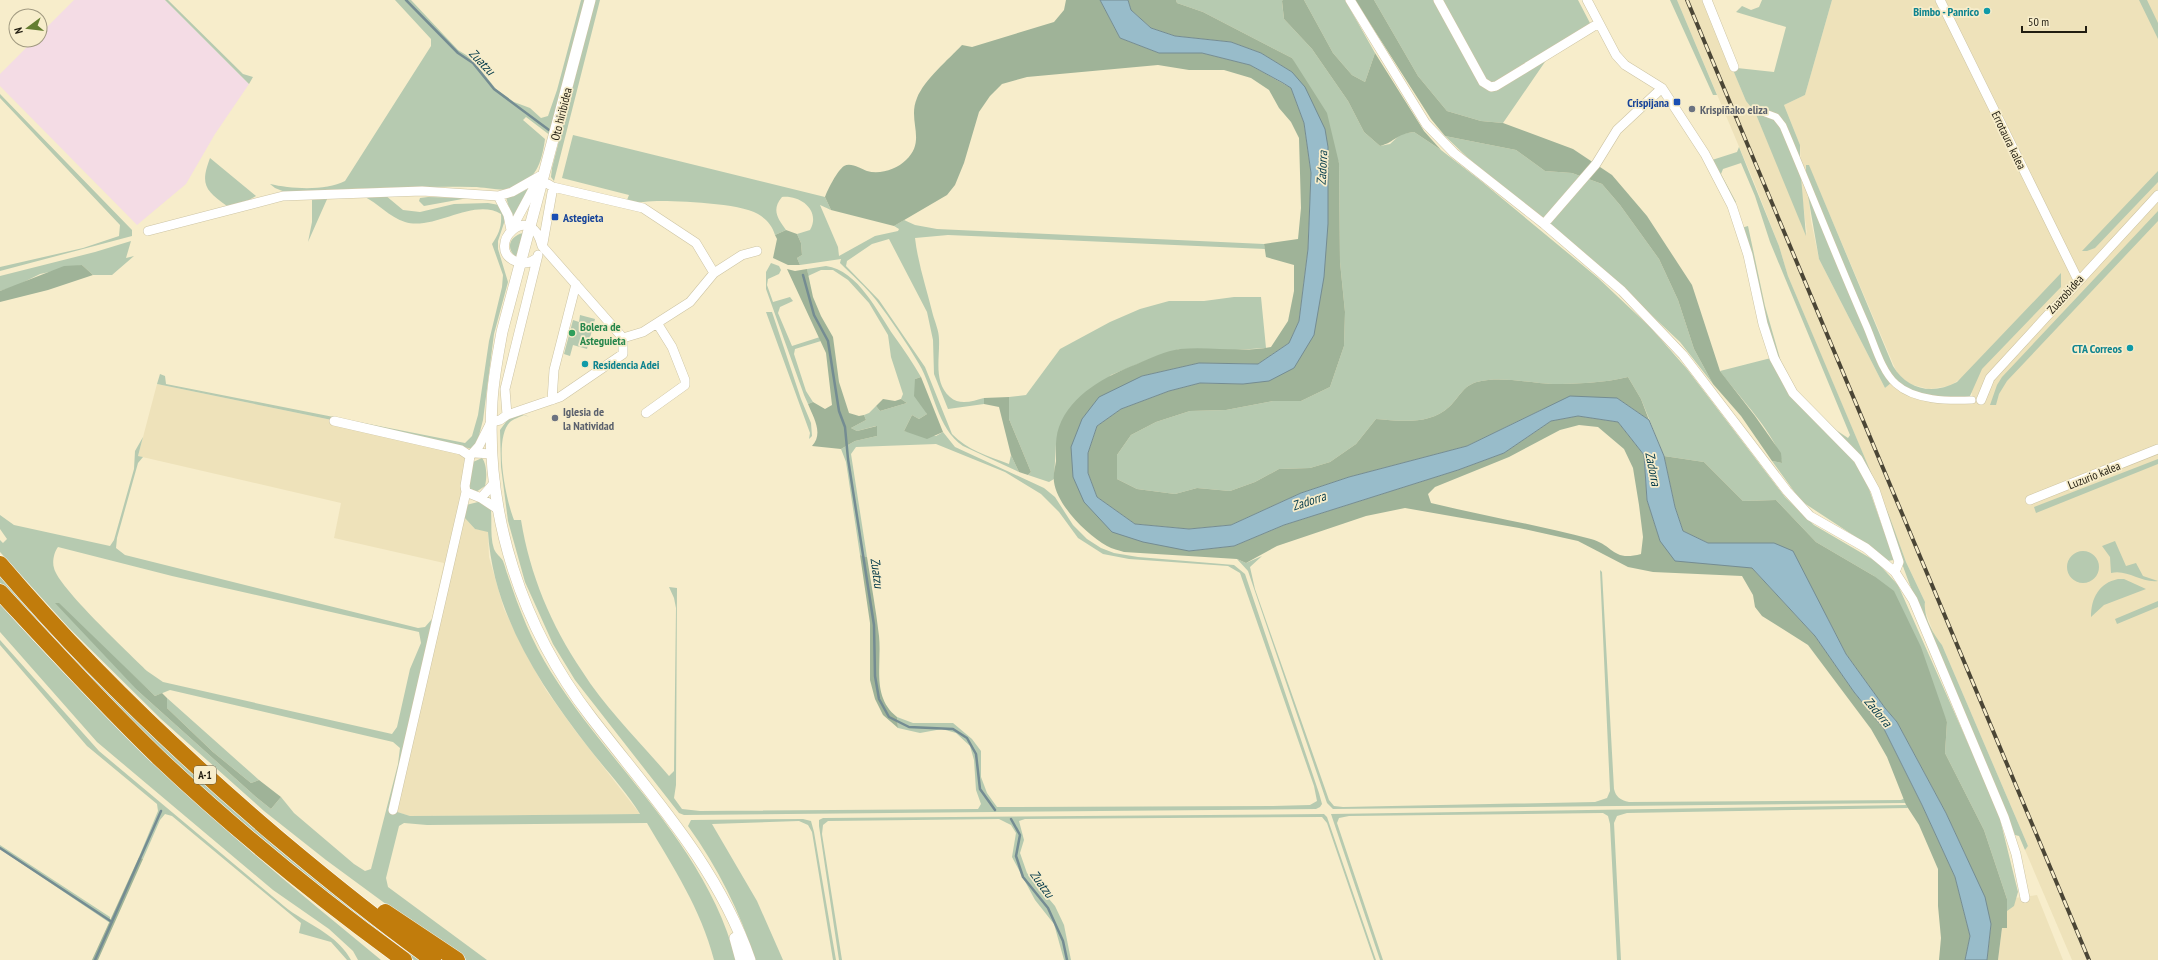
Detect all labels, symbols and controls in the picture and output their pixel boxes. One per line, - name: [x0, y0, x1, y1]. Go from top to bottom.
- place label: Bimbo - Panrico: [1913, 4, 1980, 19]
- marker: Bimbo - Panrico: [1982, 6, 1992, 16]
- north arrow: [8, 8, 48, 48]
- scale bar: [2022, 8, 2086, 34]
- text: 50 m: [2028, 14, 2049, 29]
- text: N: [11, 26, 26, 35]
- water label: Zuatzu: [465, 45, 500, 80]
- street label: Oto hiribidea: [547, 86, 575, 142]
- place label: Crispijana: [1627, 95, 1669, 110]
- marker: Crispijana: [1672, 97, 1682, 107]
- place label: Krispiñako eliza: [1700, 102, 1768, 117]
- marker: Krispiñako eliza: [1687, 104, 1697, 114]
- street label: Errotaura kalea: [1988, 108, 2030, 172]
- water label: Zadorra: [1313, 150, 1331, 186]
- place label: Astegieta: [562, 210, 603, 225]
- marker: Astegieta: [550, 212, 560, 222]
- street label: Zuazobidea: [2044, 271, 2086, 317]
- place label: Bolera de Asteguieta: [579, 319, 626, 348]
- marker: Bolera de Asteguieta: [567, 328, 577, 338]
- place label: CTA Correos: [2072, 341, 2122, 356]
- marker: CTA Correos: [2125, 343, 2135, 353]
- place label: Residencia Adei: [593, 357, 660, 372]
- marker: Residencia Adei: [580, 359, 590, 369]
- place label: Iglesia de la Natividad: [563, 404, 614, 433]
- marker: Iglesia de la Natividad: [550, 413, 560, 423]
- water label: Zadorra: [1641, 451, 1665, 488]
- street label: Luzurio kalea: [2066, 458, 2123, 492]
- water label: Zadorra: [1290, 487, 1329, 514]
- water label: Zuatzu: [866, 557, 888, 590]
- water label: Zadorra: [1860, 693, 1896, 731]
- road number: A-1: [194, 766, 216, 784]
- water label: Zuatzu: [1026, 867, 1059, 902]

